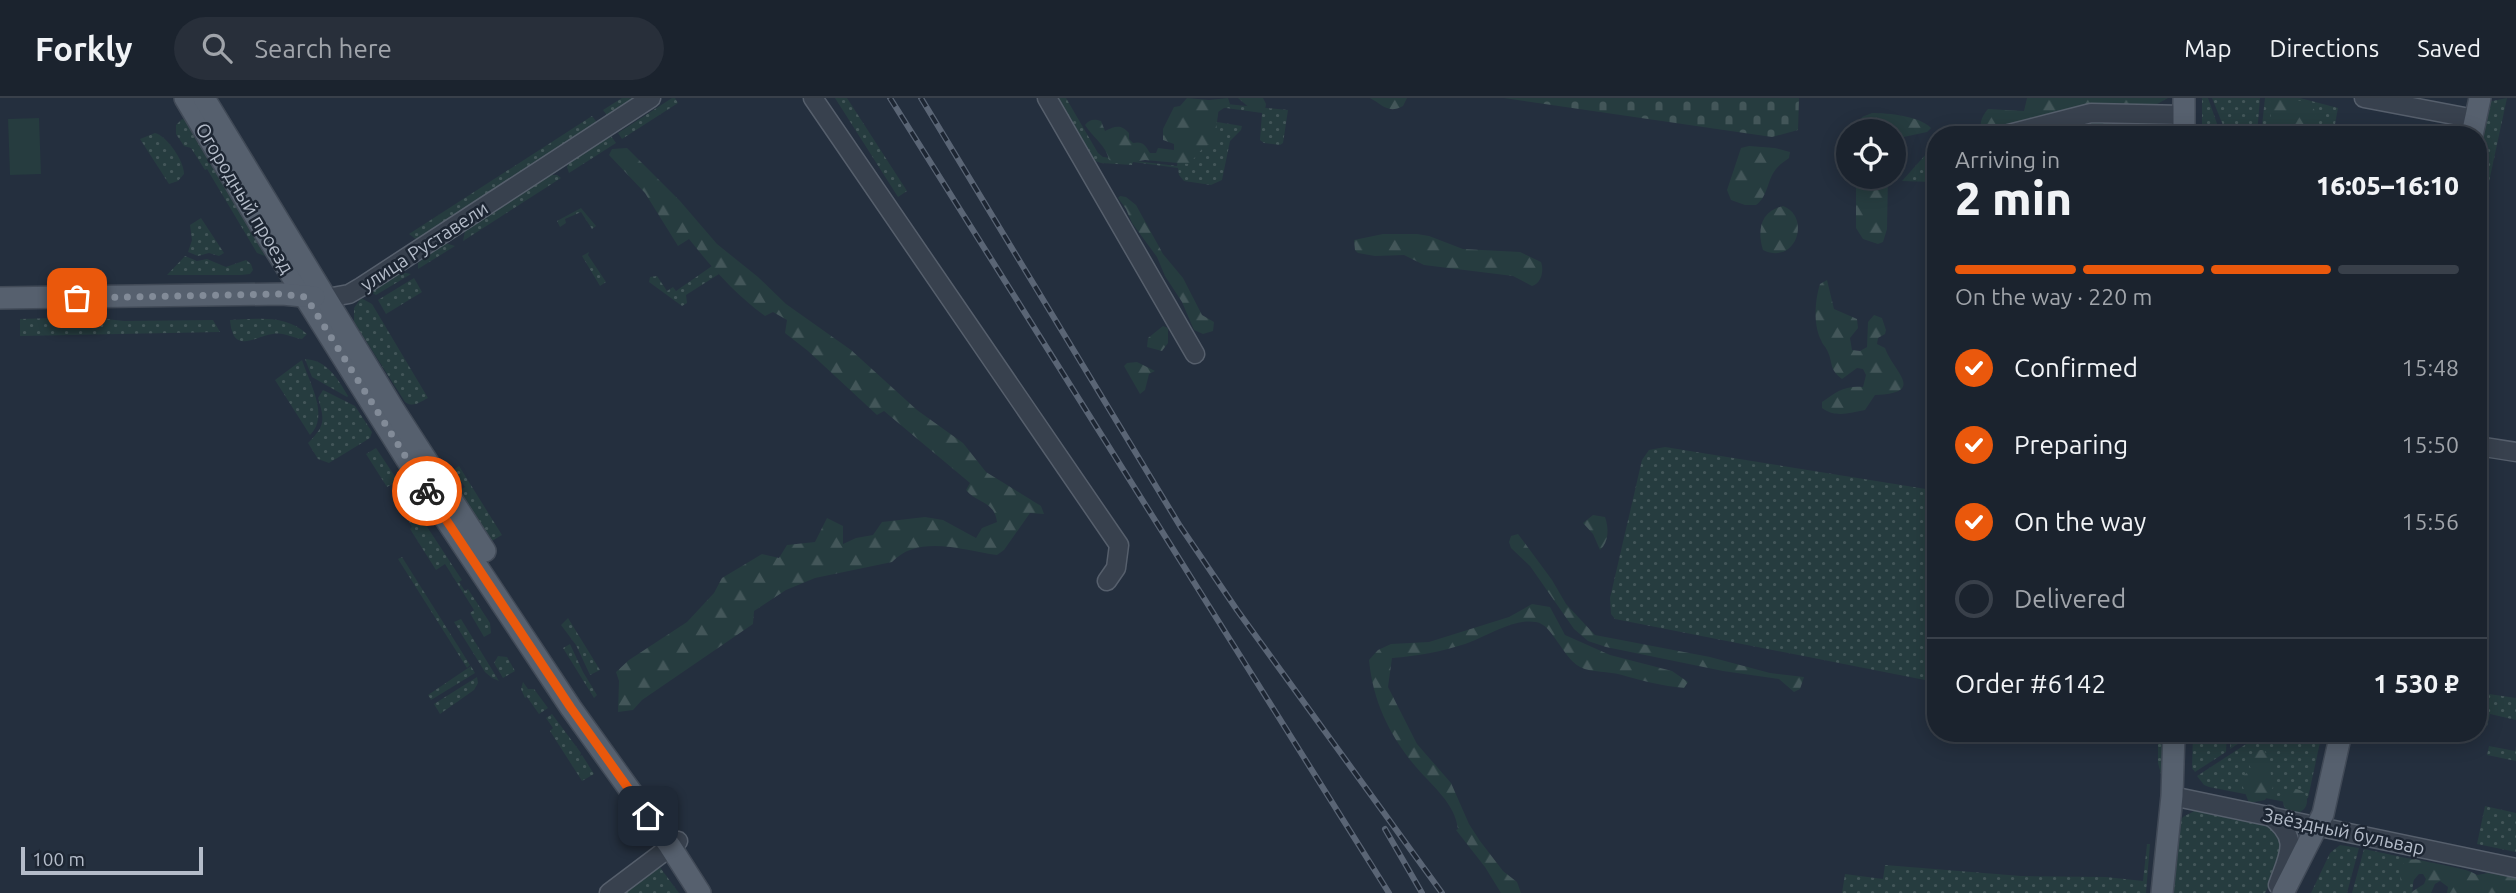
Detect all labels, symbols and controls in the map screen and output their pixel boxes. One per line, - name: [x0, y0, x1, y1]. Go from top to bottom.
- search box: [174, 17, 664, 80]
- icon: search: [198, 29, 236, 67]
- text: Forkly: [35, 30, 132, 67]
- text: Search here: [254, 34, 392, 63]
- text: Map: [2184, 35, 2231, 62]
- text: Directions: [2269, 35, 2379, 62]
- text: Saved: [2417, 35, 2481, 62]
- street label: Огородный проезд: [191, 119, 299, 277]
- map controls: [1836, 119, 1906, 189]
- button: locate: [1836, 119, 1906, 189]
- text: Arriving in: [1955, 147, 2060, 172]
- text: 16:05–16:10: [2316, 171, 2459, 200]
- text: 2 min: [1955, 172, 2072, 224]
- street label: улица Руставели: [356, 197, 492, 295]
- pin: [47, 268, 107, 328]
- icon: bag: [58, 279, 96, 317]
- text: On the way · 220 m: [1955, 284, 2152, 309]
- icon: check: [1955, 349, 1993, 387]
- text: Confirmed: [2014, 353, 2138, 382]
- text: 15:48: [2401, 355, 2459, 380]
- icon: check: [1955, 426, 1993, 464]
- text: Preparing: [2014, 430, 2128, 459]
- text: 15:50: [2401, 432, 2459, 457]
- courier: [392, 456, 462, 526]
- icon: bike: [408, 472, 446, 510]
- icon: check: [1955, 503, 1993, 541]
- text: On the way: [2014, 507, 2146, 536]
- text: 15:56: [2401, 509, 2459, 534]
- text: Delivered: [2014, 584, 2126, 613]
- text: Order #6142: [1955, 669, 2106, 698]
- text: 1 530 ₽: [2373, 669, 2459, 698]
- pin: [618, 786, 678, 846]
- icon: home: [629, 797, 667, 835]
- street label: Звёздный бульвар: [2261, 803, 2427, 859]
- scale bar: [21, 844, 203, 876]
- text: 100 m: [32, 848, 85, 870]

